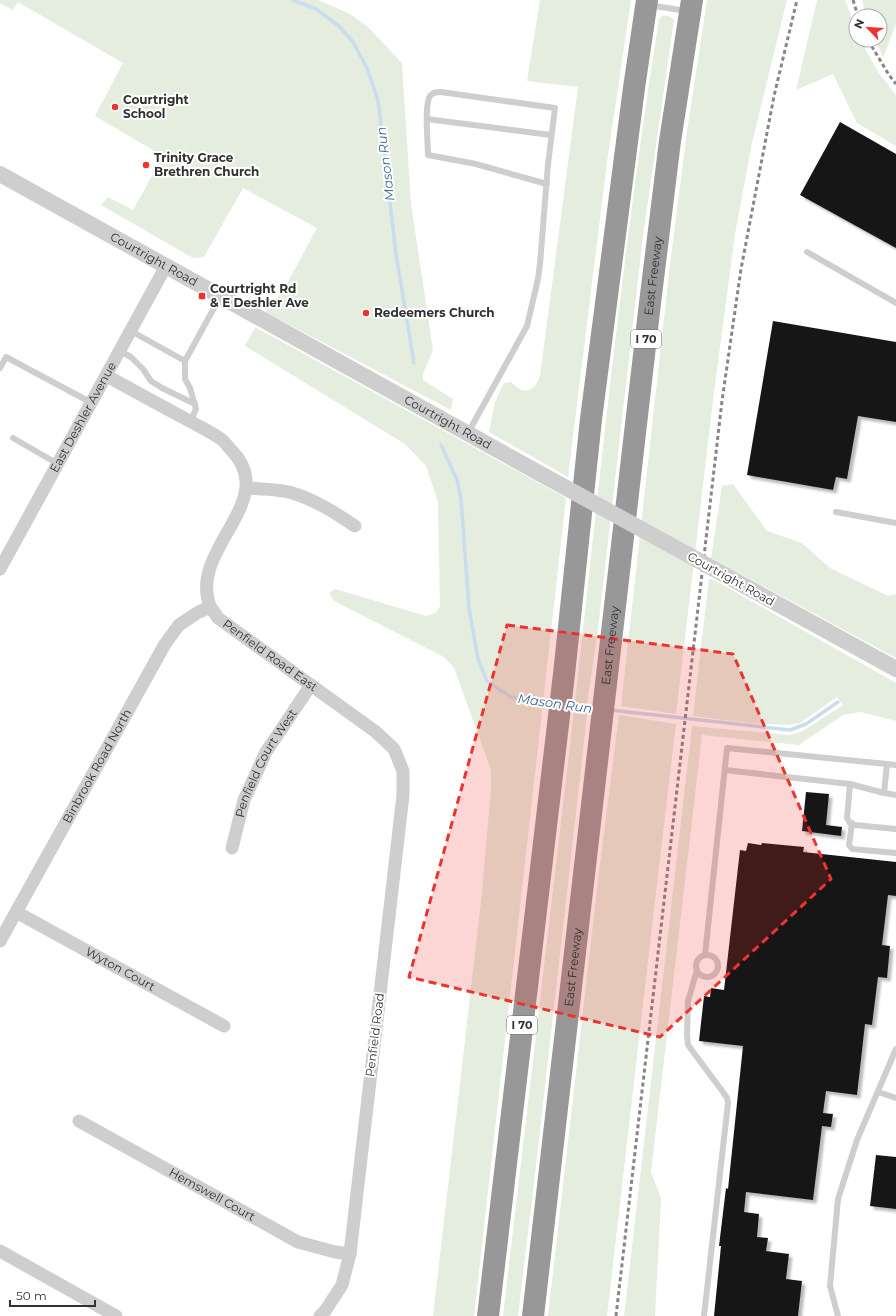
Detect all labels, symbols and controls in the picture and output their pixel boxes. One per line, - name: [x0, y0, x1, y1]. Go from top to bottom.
- north arrow: [848, 8, 888, 48]
- text: N: [851, 17, 867, 31]
- place label: Courtright School: [123, 92, 190, 121]
- marker: Courtright School: [110, 102, 120, 112]
- water label: Mason Run: [372, 126, 398, 202]
- place label: Trinity Grace Brethren Church: [154, 150, 259, 179]
- marker: Trinity Grace Brethren Church: [141, 160, 151, 170]
- street label: Courtright Road: [108, 229, 200, 289]
- street label: East Freeway: [641, 235, 665, 316]
- place label: Courtright Rd & E Deshler Ave: [210, 281, 309, 310]
- marker: Courtright Rd & E Deshler Ave: [197, 291, 207, 301]
- place label: Redeemers Church: [374, 305, 495, 320]
- marker: Redeemers Church: [361, 308, 371, 318]
- road number: I 70: [631, 330, 661, 348]
- street label: East Deshler Avenue: [46, 359, 119, 475]
- street label: Courtright Road: [402, 392, 494, 452]
- street label: Courtright Road: [685, 548, 777, 609]
- street label: East Freeway: [598, 605, 622, 686]
- street label: Penfield Road East: [220, 616, 321, 694]
- water label: Mason Run: [517, 690, 593, 716]
- street label: Binbrook Road North: [59, 706, 134, 826]
- street label: Penfield Court West: [232, 706, 300, 819]
- street label: East Freeway: [561, 927, 585, 1007]
- street label: Wyton Court: [83, 944, 158, 994]
- street label: Penfield Road: [362, 992, 387, 1078]
- road number: I 70: [507, 1016, 537, 1034]
- street label: Hemswell Court: [166, 1164, 258, 1224]
- scale bar: [10, 1282, 95, 1308]
- text: 50 m: [16, 1288, 47, 1303]

